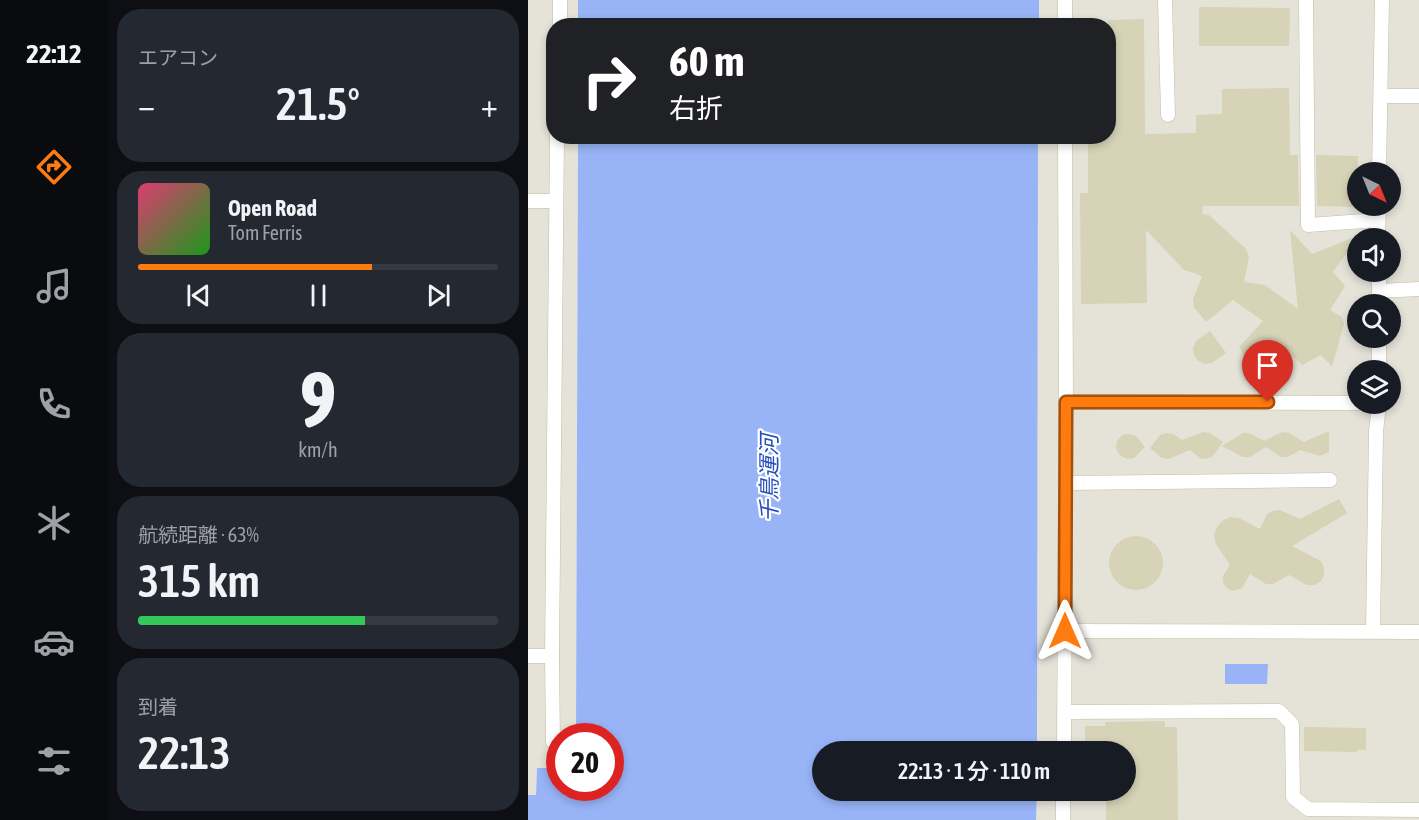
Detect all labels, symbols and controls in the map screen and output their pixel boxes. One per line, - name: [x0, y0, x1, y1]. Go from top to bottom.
- text: 60 m: [669, 37, 744, 85]
- text: 22:12: [26, 38, 82, 69]
- icon: right: [570, 42, 648, 120]
- text: エアコン: [138, 46, 218, 69]
- text: 21.5°: [276, 78, 360, 130]
- text: −: [138, 86, 155, 124]
- text: +: [481, 86, 498, 124]
- text: 右折: [669, 93, 723, 124]
- icon: directions: [33, 146, 75, 188]
- north arrow: [1347, 162, 1401, 216]
- map controls: [1347, 162, 1401, 414]
- text: Open Road: [228, 195, 317, 221]
- text: Tom Ferris: [228, 221, 302, 244]
- button: sound: [1347, 228, 1401, 282]
- icon: music: [33, 265, 75, 307]
- icon: previous: [182, 279, 215, 312]
- icon: pause: [302, 279, 335, 312]
- icon: next: [422, 279, 455, 312]
- button: search: [1347, 294, 1401, 348]
- pin: [1242, 340, 1293, 402]
- icon: arrive: [1251, 349, 1284, 382]
- text: 9: [300, 354, 336, 444]
- button: layers: [1347, 360, 1401, 414]
- icon: phone: [33, 383, 75, 425]
- water label: 千鳥運河: [756, 430, 782, 522]
- text: km/h: [298, 438, 338, 461]
- icon: climate: [33, 502, 75, 544]
- text: 航続距離 · 63%: [138, 523, 259, 546]
- text: 315 km: [138, 555, 260, 607]
- position arrow: [1033, 599, 1097, 663]
- icon: car: [33, 621, 75, 663]
- text: 到着: [138, 695, 178, 718]
- speed limit sign: 20: [546, 723, 624, 801]
- text: 22:13: [138, 727, 231, 779]
- icon: filters: [33, 740, 75, 782]
- text: 22:13 · 1 分 · 110 m: [898, 758, 1050, 784]

